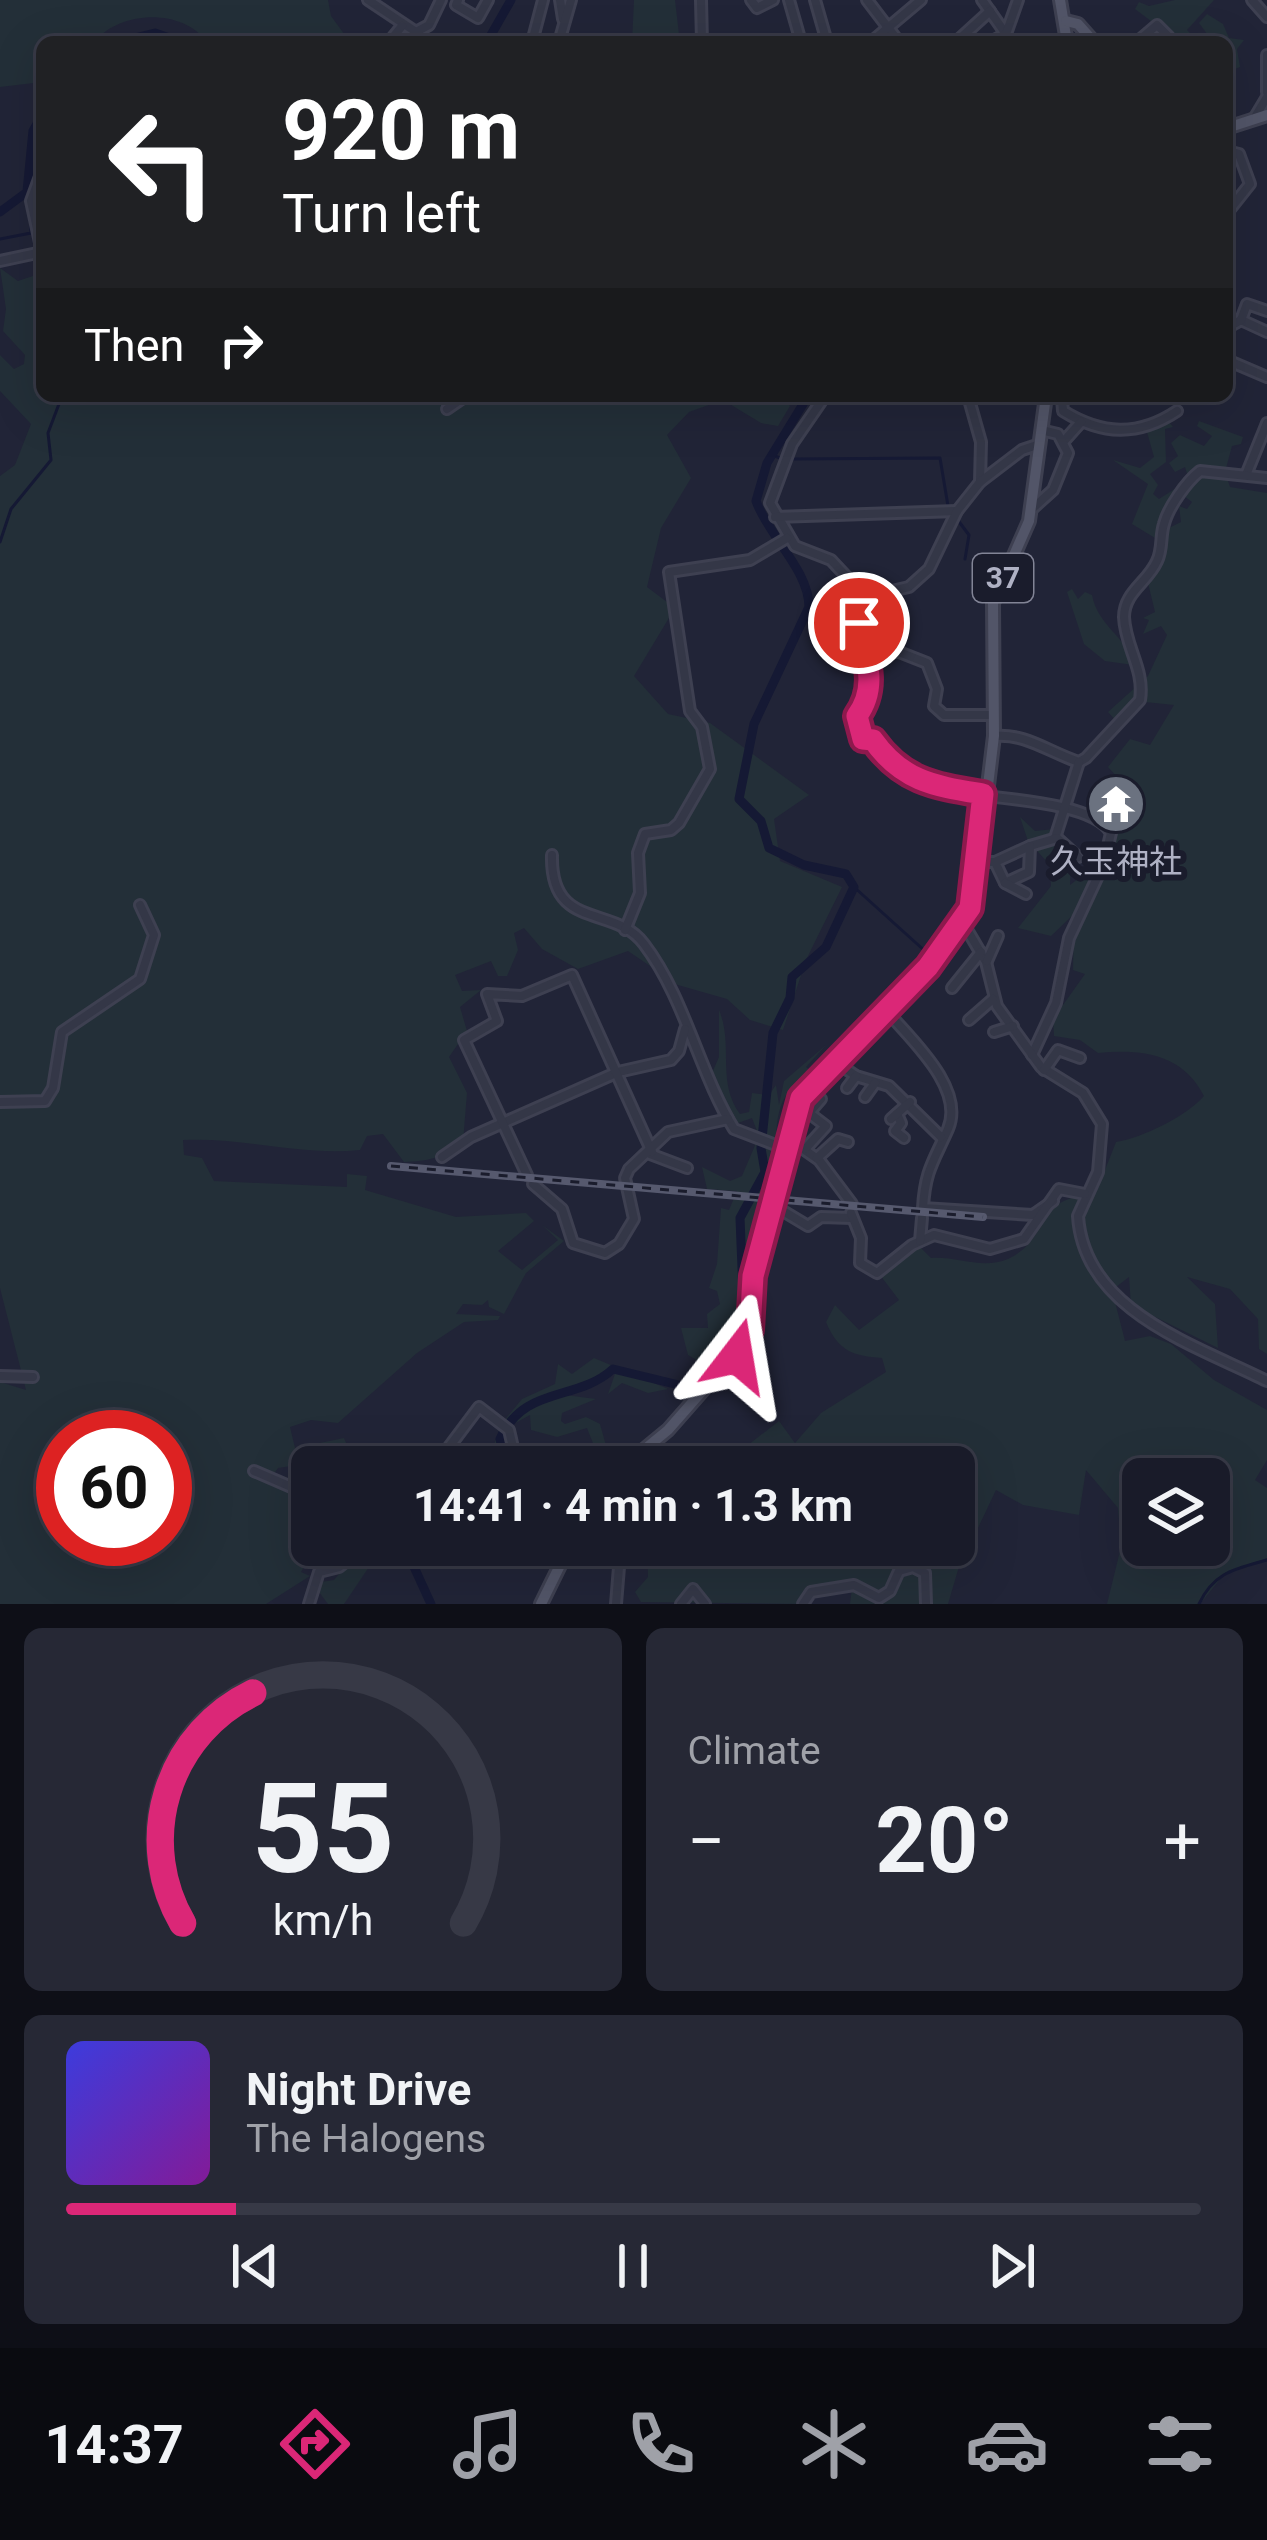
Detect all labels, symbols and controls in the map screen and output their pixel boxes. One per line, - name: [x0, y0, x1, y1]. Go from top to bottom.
- text: 920 m: [282, 81, 520, 180]
- icon: left: [84, 84, 240, 240]
- text: Turn left: [282, 182, 481, 245]
- icon: right: [208, 312, 274, 378]
- text: Then: [84, 319, 184, 372]
- road number: 37: [973, 554, 1033, 602]
- pin: [808, 572, 910, 674]
- icon: arrive: [826, 590, 892, 656]
- temple icon: 久玉神社: [1085, 773, 1147, 835]
- place label: 久玉神社: [1050, 842, 1182, 881]
- position arrow: [674, 1293, 800, 1419]
- speed limit sign: 60: [36, 1410, 192, 1566]
- map controls: [1122, 1458, 1230, 1566]
- button: layers: [1122, 1458, 1230, 1566]
- text: 14:41 · 4 min · 1.3 km: [413, 1479, 853, 1532]
- text: Climate: [688, 1728, 821, 1774]
- text: 55: [251, 1756, 394, 1902]
- text: 20°: [875, 1789, 1014, 1894]
- text: −: [688, 1803, 725, 1880]
- text: +: [1164, 1803, 1201, 1880]
- text: km/h: [272, 1894, 373, 1944]
- text: Night Drive: [246, 2063, 471, 2116]
- text: The Halogens: [246, 2116, 486, 2162]
- icon: previous: [222, 2233, 288, 2299]
- icon: pause: [600, 2233, 666, 2299]
- icon: next: [979, 2233, 1045, 2299]
- icon: directions: [273, 2402, 357, 2486]
- icon: music: [446, 2402, 530, 2486]
- icon: phone: [619, 2402, 703, 2486]
- icon: climate: [792, 2402, 876, 2486]
- icon: car: [965, 2402, 1049, 2486]
- icon: filters: [1138, 2402, 1222, 2486]
- text: 14:37: [45, 2413, 184, 2476]

